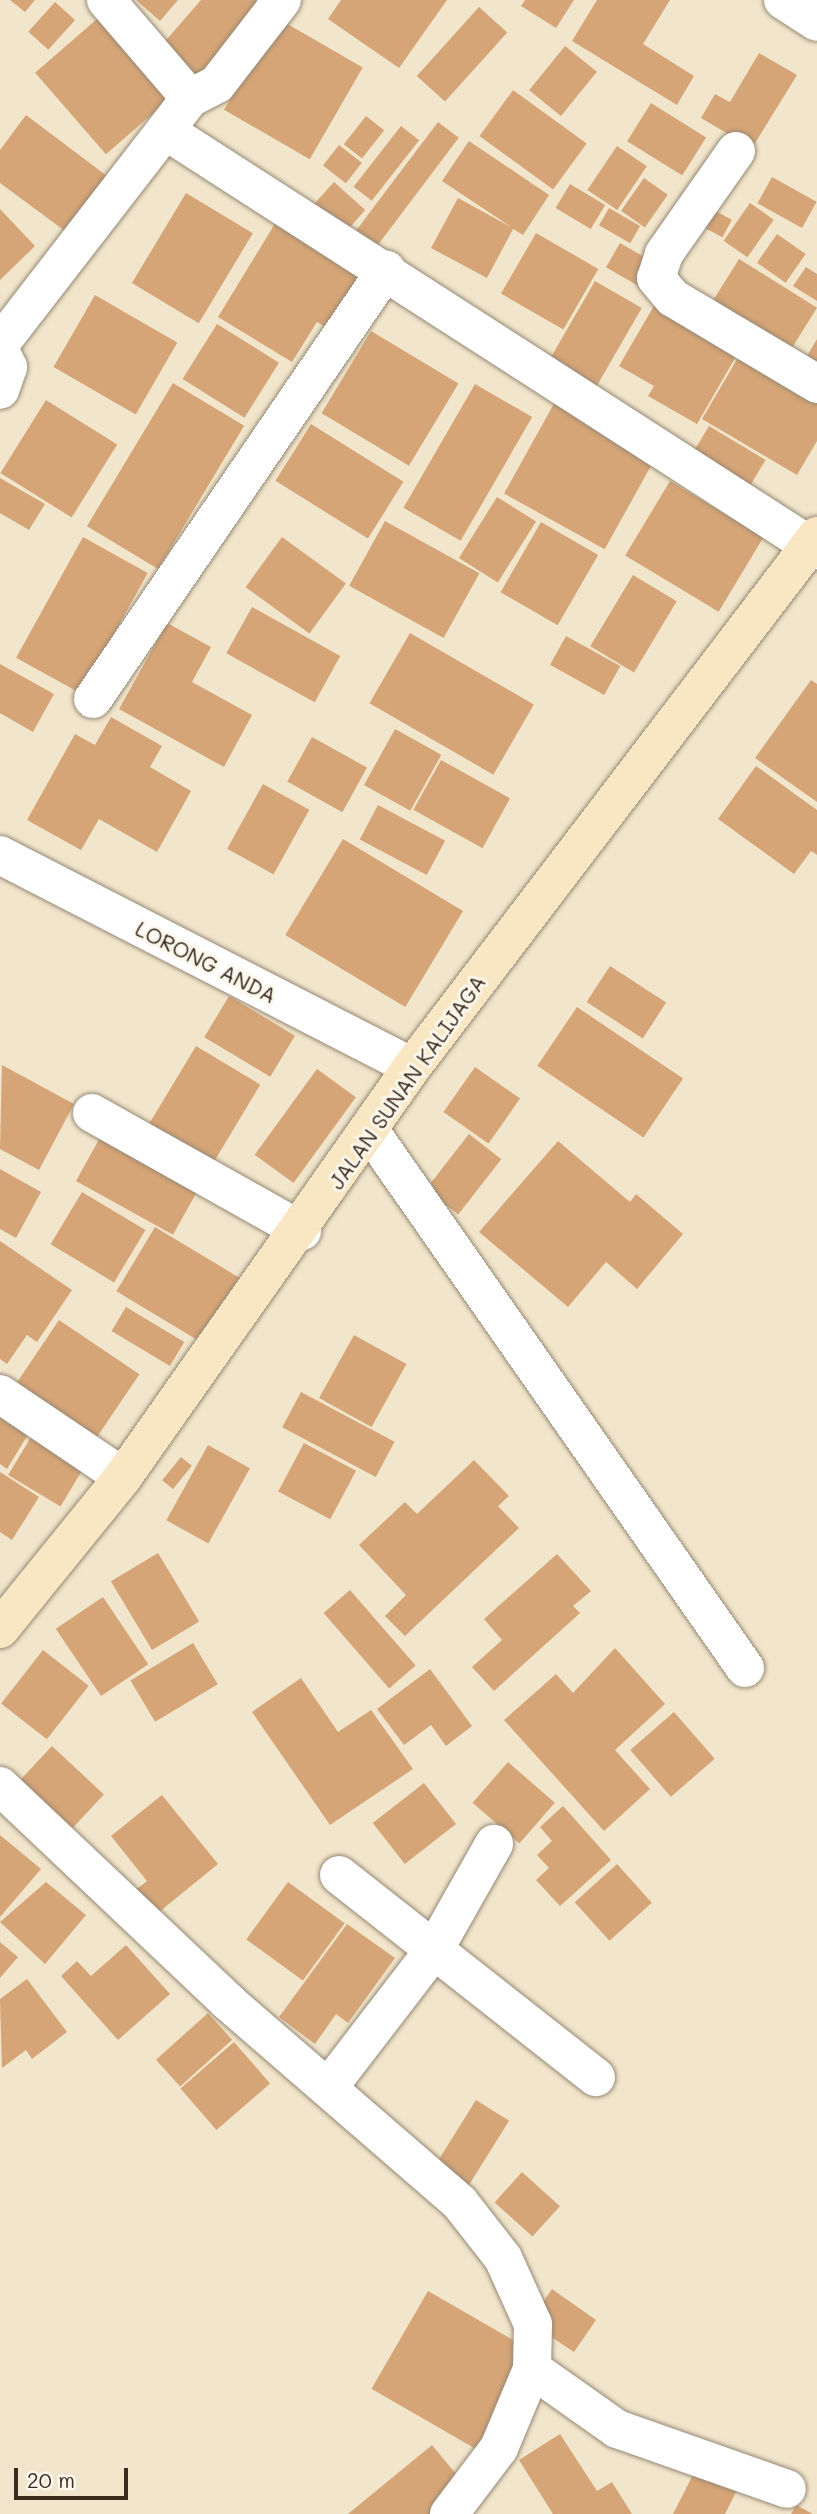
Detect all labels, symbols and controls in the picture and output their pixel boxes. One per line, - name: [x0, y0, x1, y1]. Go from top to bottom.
- street label: LORONG ANDA: [131, 916, 281, 1008]
- street label: JALAN SUNAN KALIJAGA: [323, 970, 491, 1194]
- scale bar: [18, 2454, 131, 2498]
- text: 20 m: [27, 2466, 75, 2493]

